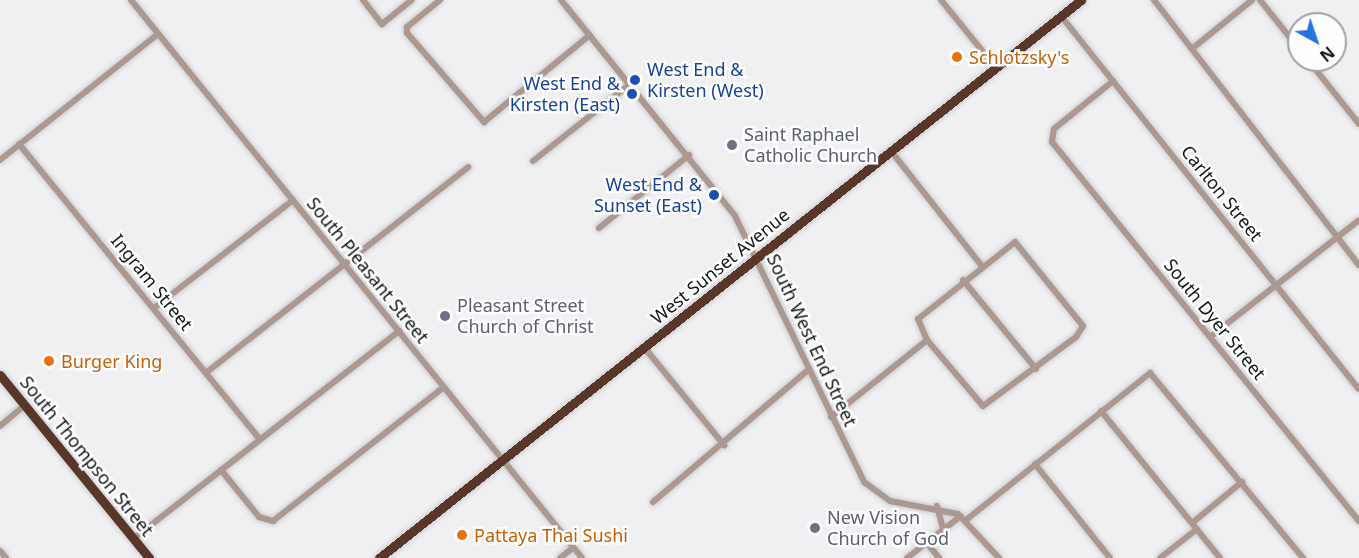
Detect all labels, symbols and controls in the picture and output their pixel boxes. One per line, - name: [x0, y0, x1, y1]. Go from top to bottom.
- north arrow: [1287, 12, 1347, 72]
- text: N: [1315, 42, 1339, 67]
- place label: Schlotzsky's: [969, 46, 1069, 68]
- marker: Schlotzsky's: [950, 50, 964, 64]
- place label: West End & Kirsten (West): [647, 59, 764, 101]
- place label: West End & Kirsten (East): [510, 73, 620, 116]
- marker: West End & Kirsten (West): [628, 73, 642, 87]
- marker: West End & Kirsten (East): [625, 87, 639, 101]
- place label: Saint Raphael Catholic Church: [744, 124, 877, 166]
- marker: Saint Raphael Catholic Church: [725, 138, 739, 152]
- street label: Carlton Street: [1177, 141, 1267, 245]
- place label: West End & Sunset (East): [594, 174, 702, 216]
- marker: West End & Sunset (East): [707, 188, 721, 202]
- street label: South Pleasant Street: [303, 193, 433, 347]
- street label: West Sunset Avenue: [647, 204, 793, 328]
- street label: Ingram Street: [107, 230, 197, 334]
- street label: South West End Street: [763, 250, 861, 430]
- street label: South Dyer Street: [1160, 254, 1270, 384]
- place label: Pleasant Street Church of Christ: [457, 295, 594, 338]
- marker: Pleasant Street Church of Christ: [438, 309, 452, 323]
- place label: Burger King: [61, 350, 162, 372]
- marker: Burger King: [42, 354, 56, 368]
- street label: South Thompson Street: [16, 372, 158, 540]
- place label: New Vision Church of God: [827, 507, 949, 550]
- marker: New Vision Church of God: [808, 521, 822, 535]
- place label: Pattaya Thai Sushi: [474, 524, 628, 546]
- marker: Pattaya Thai Sushi: [455, 528, 469, 542]

